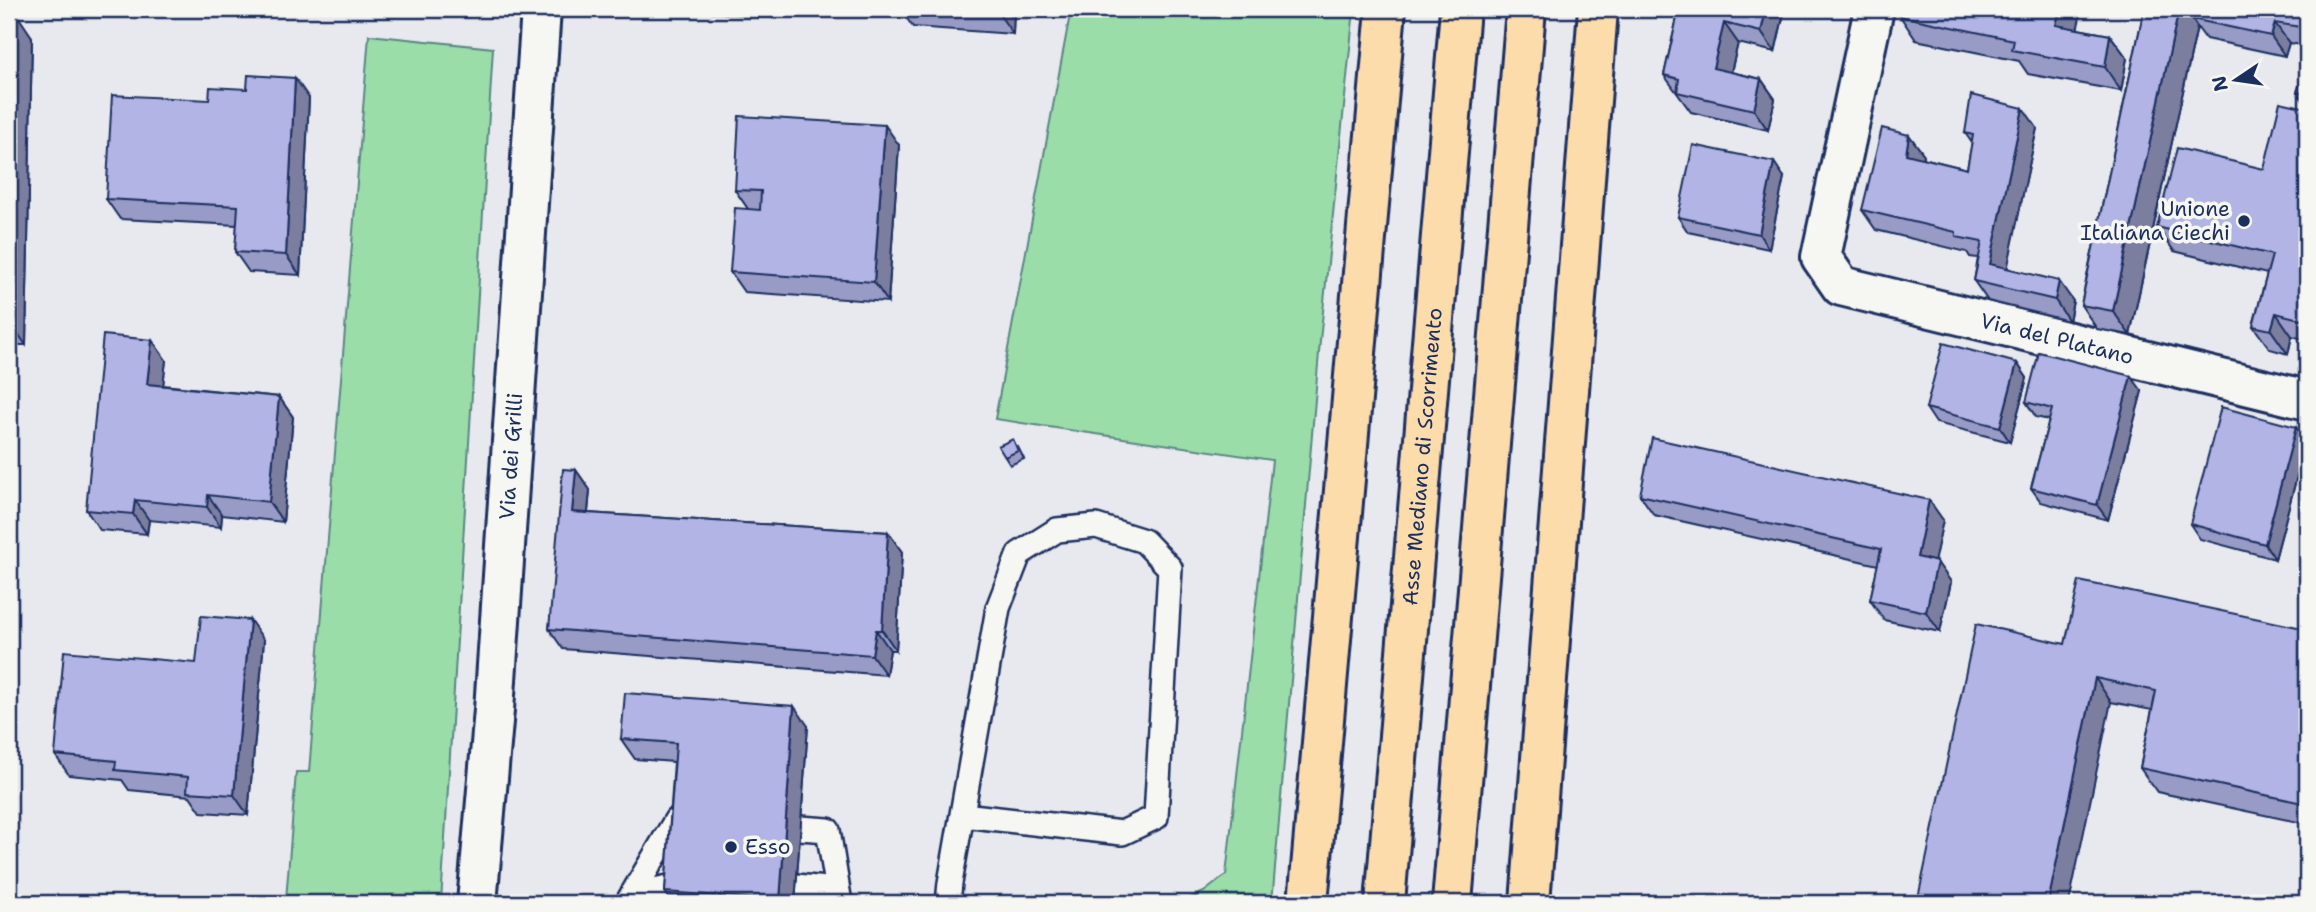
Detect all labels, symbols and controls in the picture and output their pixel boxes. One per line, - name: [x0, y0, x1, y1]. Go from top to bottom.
- north arrow: [2200, 46, 2270, 116]
- text: N: [2206, 74, 2234, 94]
- place label: Unione Italiana Ciechi: [2080, 195, 2230, 247]
- marker: Unione Italiana Ciechi: [2236, 213, 2252, 229]
- street label: Asse Mediano di Scorrimento: [1396, 307, 1449, 607]
- street label: Via del Platano: [1977, 307, 2136, 371]
- street label: Via dei Grilli: [493, 392, 529, 521]
- place label: Esso: [745, 833, 790, 861]
- marker: Esso: [723, 839, 739, 855]

